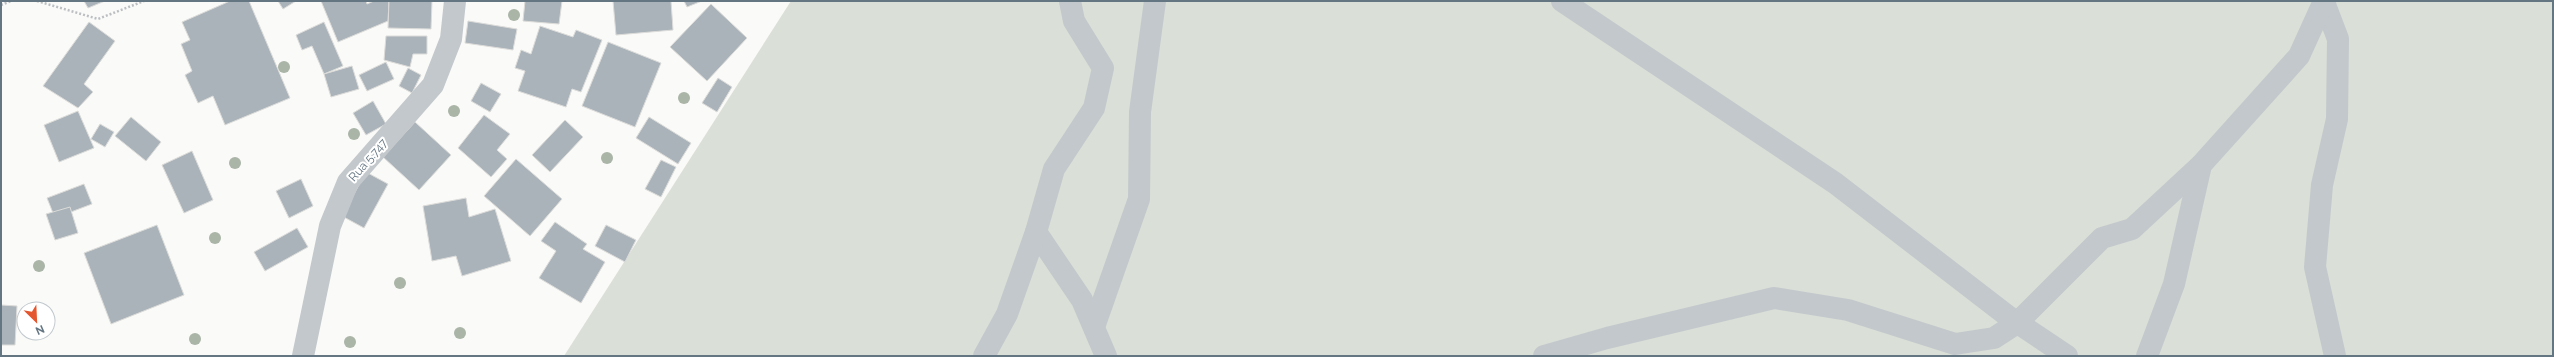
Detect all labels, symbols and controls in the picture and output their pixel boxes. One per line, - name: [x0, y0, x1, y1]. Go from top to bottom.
- street label: Rua 5.747: [346, 135, 391, 184]
- north arrow: [16, 301, 56, 341]
- text: N: [33, 322, 46, 337]

